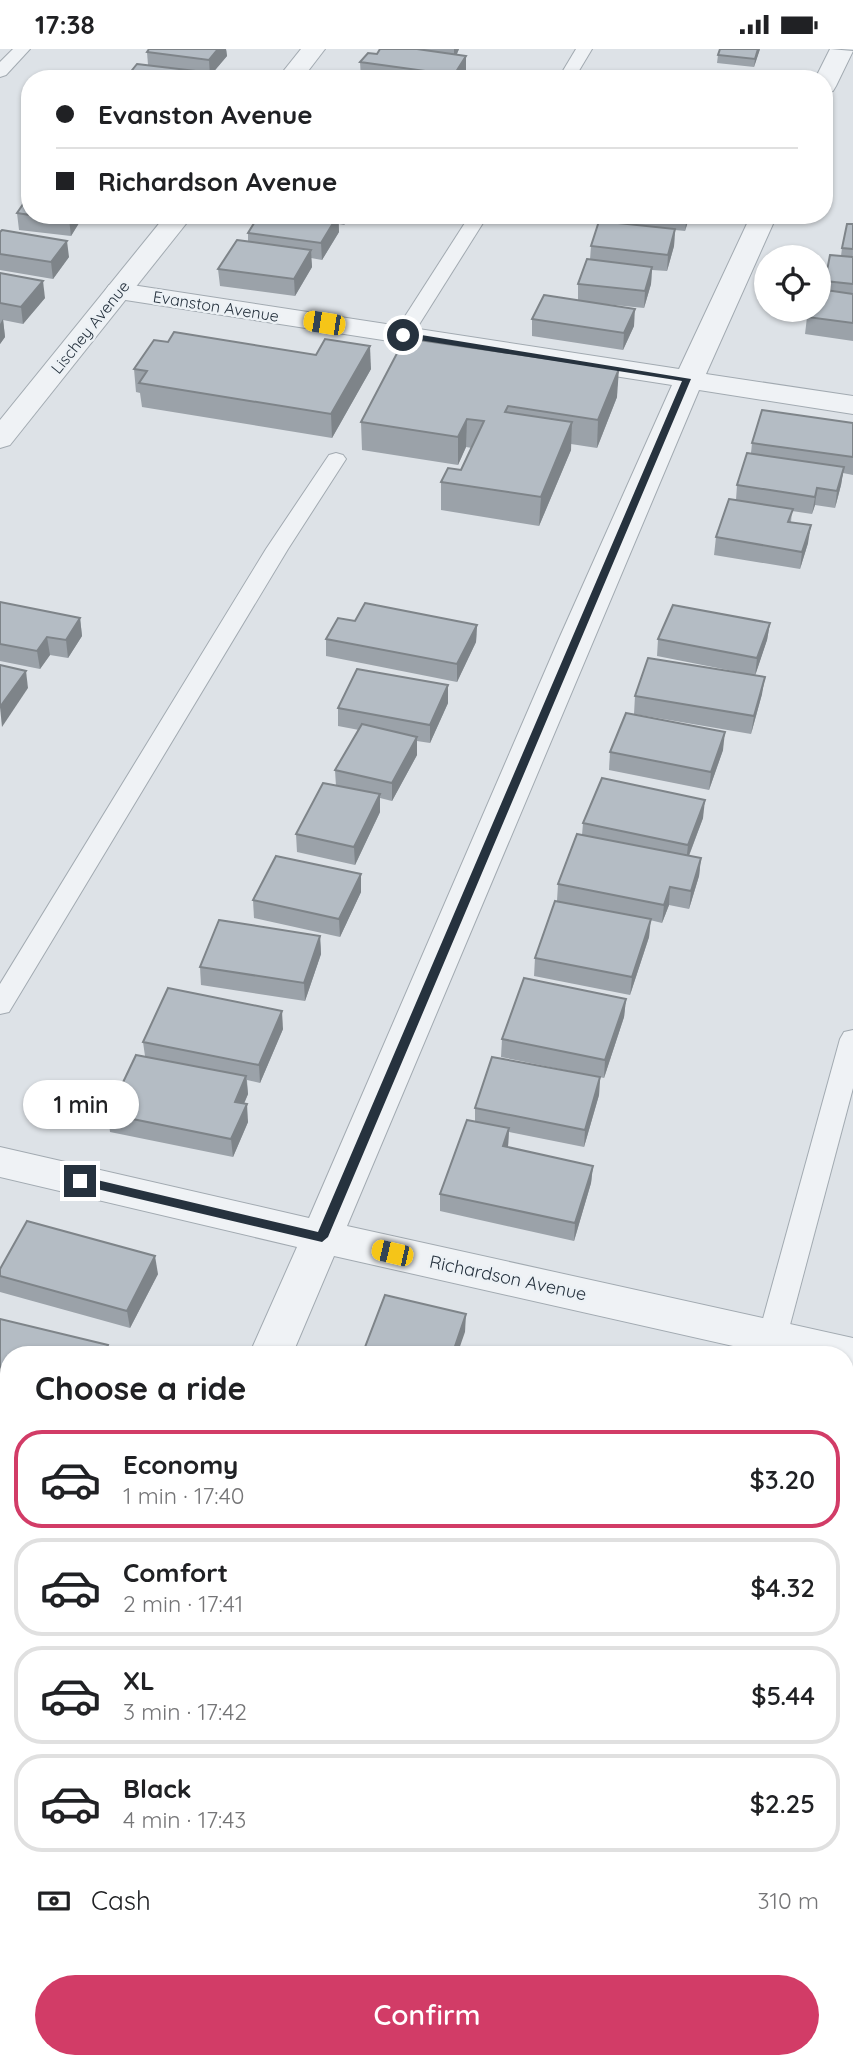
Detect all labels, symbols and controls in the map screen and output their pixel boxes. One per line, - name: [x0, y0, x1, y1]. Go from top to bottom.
- text: 17:38: [35, 8, 95, 41]
- text: Evanston Avenue: [98, 98, 313, 131]
- text: Richardson Avenue: [98, 165, 337, 198]
- map controls: [754, 245, 831, 322]
- button: locate: [754, 245, 831, 322]
- street label: Lischey Avenue: [46, 276, 134, 378]
- street label: Evanston Avenue: [152, 286, 280, 326]
- car: [302, 309, 347, 337]
- route start: [387, 319, 419, 351]
- callout: 1 min: [22, 1079, 138, 1129]
- text: 1 min: [53, 1090, 109, 1119]
- route end: [64, 1165, 96, 1197]
- car: [370, 1238, 415, 1268]
- street label: Richardson Avenue: [427, 1250, 589, 1305]
- text: Choose a ride: [35, 1368, 247, 1408]
- icon: car: [39, 1448, 102, 1511]
- text: Economy: [123, 1448, 238, 1481]
- text: $3.20: [750, 1463, 815, 1496]
- text: 1 min · 17:40: [123, 1481, 244, 1510]
- icon: car: [39, 1556, 102, 1619]
- text: Comfort: [123, 1556, 228, 1589]
- text: $4.32: [751, 1571, 815, 1604]
- text: 2 min · 17:41: [123, 1589, 243, 1618]
- icon: car: [39, 1664, 102, 1727]
- text: XL: [123, 1664, 155, 1697]
- text: $5.44: [751, 1679, 815, 1712]
- text: 3 min · 17:42: [123, 1697, 247, 1726]
- icon: car: [39, 1772, 102, 1835]
- text: Black: [123, 1772, 192, 1805]
- text: $2.25: [750, 1787, 815, 1820]
- text: 4 min · 17:43: [123, 1805, 246, 1834]
- icon: cash: [35, 1882, 73, 1920]
- text: Cash: [91, 1884, 151, 1917]
- text: 310 m: [757, 1886, 819, 1915]
- button: Confirm: [35, 1975, 819, 2055]

